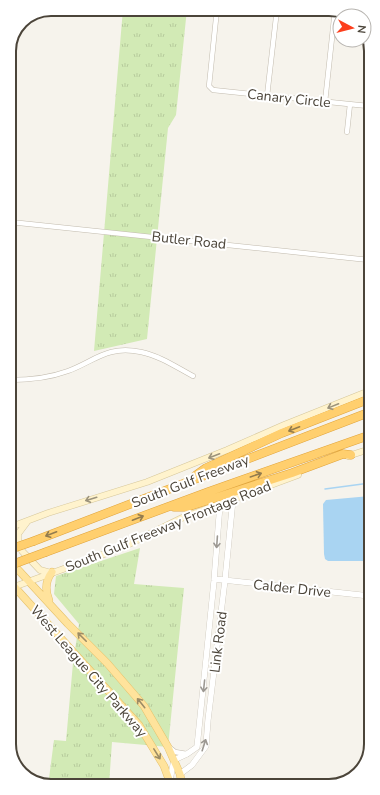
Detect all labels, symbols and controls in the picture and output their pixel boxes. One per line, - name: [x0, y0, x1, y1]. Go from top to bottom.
- north arrow: [332, 8, 372, 48]
- text: N: [353, 24, 369, 34]
- street label: Canary Circle: [246, 85, 332, 112]
- street label: Butler Road: [151, 227, 227, 254]
- one-way arrow: [328, 402, 340, 410]
- one-way arrow: [289, 425, 301, 433]
- street label: South Gulf Freeway: [129, 450, 252, 513]
- one-way arrow: [208, 452, 220, 460]
- one-way arrow: [250, 471, 263, 478]
- street label: South Gulf Freeway Frontage Road: [62, 476, 274, 577]
- one-way arrow: [85, 496, 98, 503]
- one-way arrow: [131, 514, 143, 522]
- one-way arrow: [45, 531, 57, 539]
- one-way arrow: [214, 535, 221, 548]
- street label: Calder Drive: [252, 575, 332, 602]
- street label: West League City Parkway: [26, 601, 152, 742]
- street label: Link Road: [205, 610, 232, 674]
- one-way arrow: [77, 632, 87, 642]
- one-way arrow: [200, 679, 208, 692]
- one-way arrow: [136, 697, 145, 708]
- one-way arrow: [201, 738, 208, 751]
- one-way arrow: [154, 748, 162, 760]

